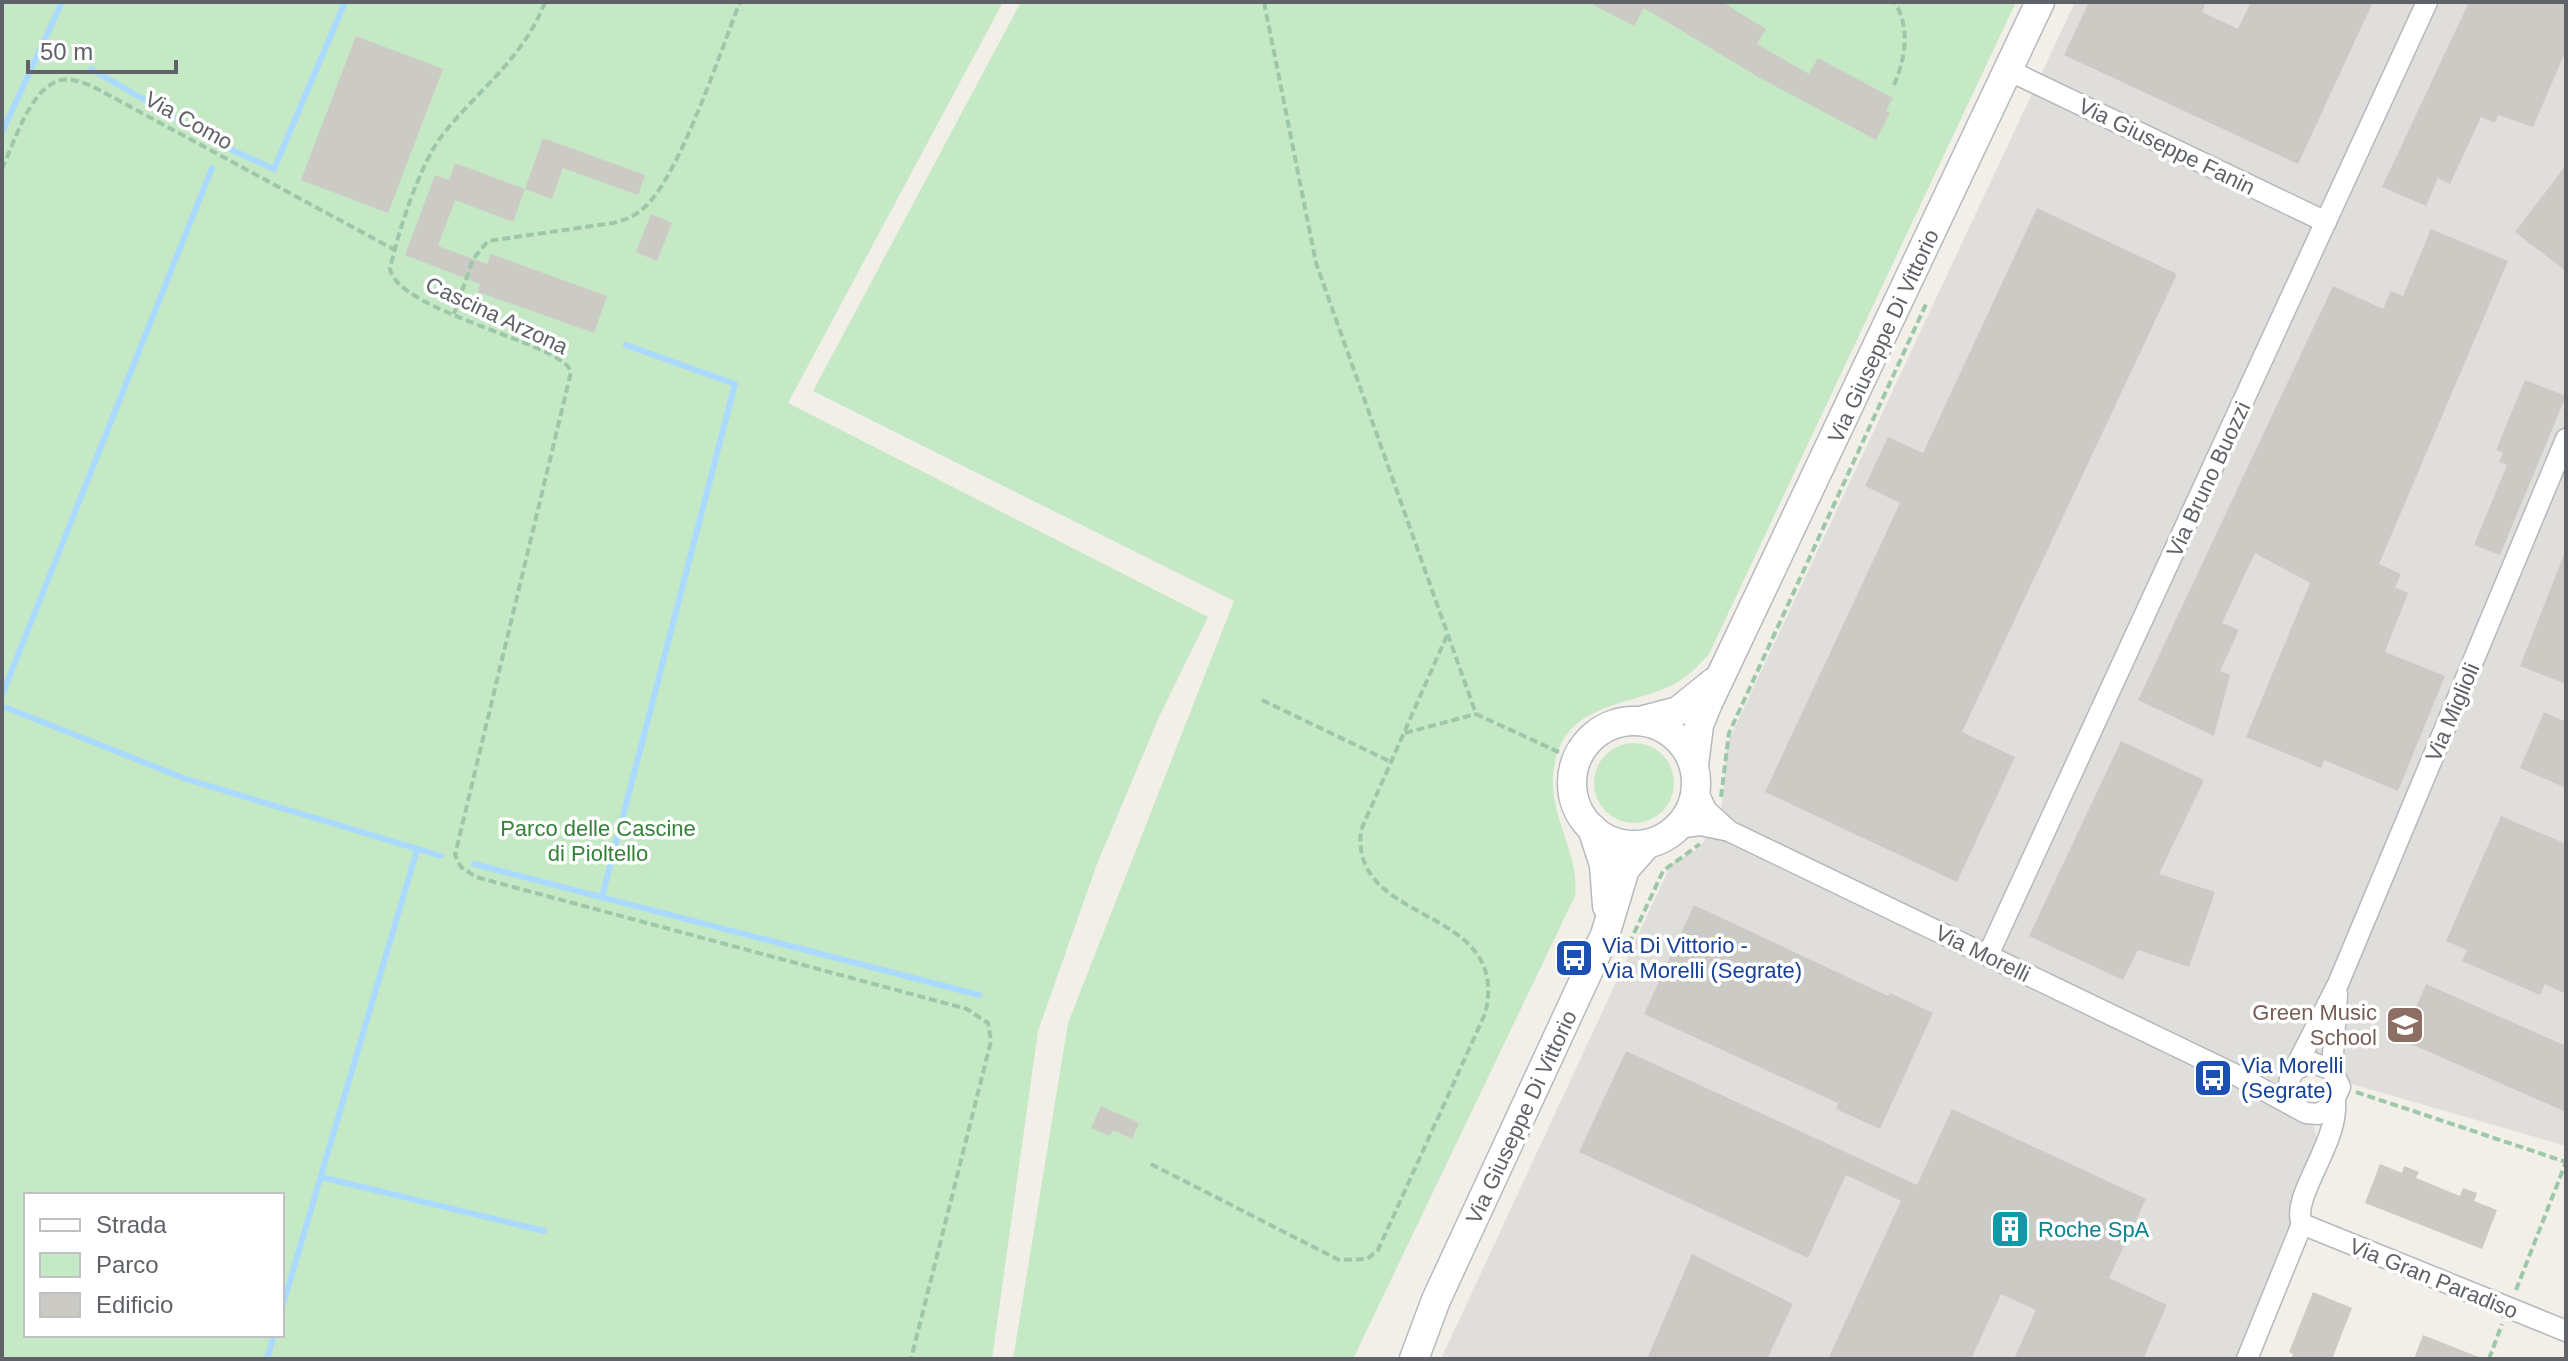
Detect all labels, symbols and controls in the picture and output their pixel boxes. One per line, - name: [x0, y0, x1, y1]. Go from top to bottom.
- scale bar: [28, 24, 176, 74]
- text: 50 m: [40, 38, 93, 65]
- street label: Via Como: [141, 86, 237, 155]
- street label: Via Giuseppe Fanin: [2075, 93, 2259, 200]
- street label: Via Giuseppe Di Vittorio: [1823, 225, 1944, 447]
- street label: Cascina Arzona: [422, 272, 573, 360]
- street label: Via Bruno Buozzi: [2162, 398, 2255, 561]
- street label: Via Miglioli: [2420, 659, 2484, 765]
- park label: Parco delle Cascine di Pioltello: [500, 816, 696, 866]
- street label: Via Morelli: [1931, 920, 2034, 987]
- place label: Via Di Vittorio - Via Morelli (Segrate): [1602, 933, 1802, 983]
- bus stop icon: Via Di Vittorio - Via Morelli (Segrate): [1553, 937, 1595, 979]
- place label: Green Music School: [2252, 1000, 2377, 1050]
- school or university icon: Green Music School: [2384, 1004, 2426, 1046]
- street label: Via Giuseppe Di Vittorio: [1461, 1006, 1582, 1228]
- place label: Via Morelli (Segrate): [2241, 1053, 2343, 1103]
- bus stop icon: Via Morelli (Segrate): [2192, 1057, 2234, 1099]
- legend: [24, 1193, 284, 1337]
- building icon: Roche SpA: [1989, 1208, 2031, 1250]
- text: Strada: [96, 1211, 167, 1238]
- place label: Roche SpA: [2038, 1217, 2150, 1242]
- street label: Via Gran Paradiso: [2346, 1233, 2522, 1324]
- text: Parco: [96, 1251, 159, 1278]
- text: Edificio: [96, 1291, 173, 1318]

